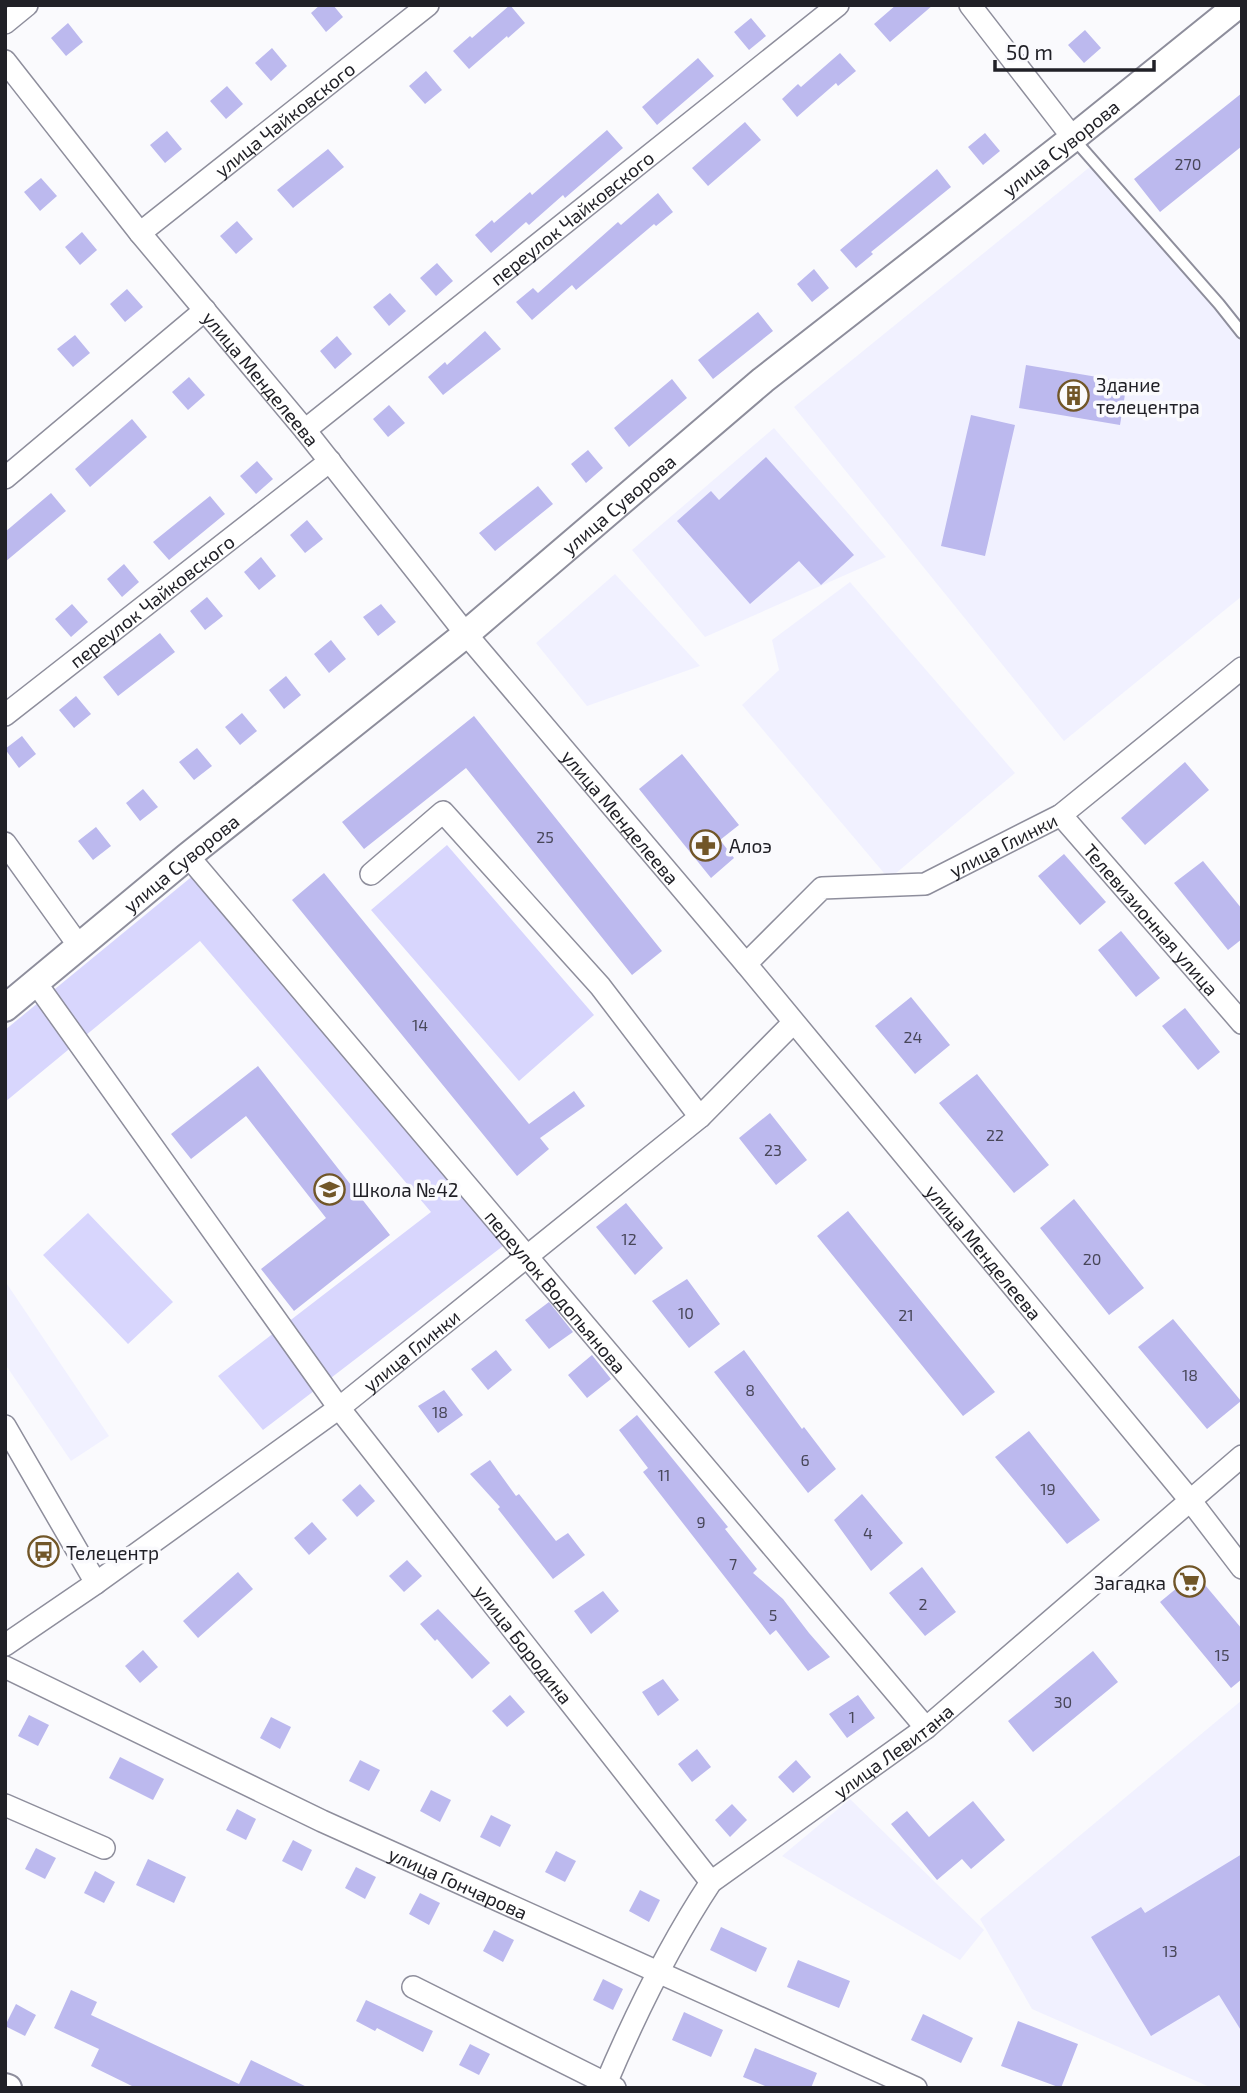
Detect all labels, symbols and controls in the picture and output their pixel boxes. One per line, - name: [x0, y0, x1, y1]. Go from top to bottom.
- scale bar: [995, 28, 1154, 72]
- text: 50 m: [1006, 39, 1053, 64]
- street label: улица Чайковского: [210, 56, 359, 182]
- street label: улица Суворова: [997, 94, 1123, 201]
- street label: переулок Чайковского: [485, 145, 658, 290]
- house number: 270: [1175, 154, 1201, 173]
- street label: улица Менделеева: [198, 306, 324, 450]
- place label: Здание телецентра: [1096, 373, 1200, 418]
- building icon: Здание телецентра: [1056, 378, 1090, 412]
- street label: улица Суворова: [557, 449, 680, 560]
- street label: переулок Чайковского: [65, 529, 239, 672]
- street label: улица Менделеева: [557, 745, 684, 888]
- street label: улица Глинки: [945, 808, 1061, 882]
- street label: улица Суворова: [118, 809, 243, 917]
- house number: 25: [536, 827, 554, 846]
- pharmacy icon: Алоэ: [689, 828, 723, 862]
- place label: Алоэ: [729, 834, 772, 857]
- street label: Телевизионная улица: [1079, 839, 1224, 1000]
- house number: 14: [412, 1015, 428, 1034]
- house number: 24: [904, 1027, 923, 1046]
- house number: 22: [986, 1125, 1004, 1144]
- house number: 23: [764, 1140, 782, 1159]
- school or university icon: Школа №42: [312, 1172, 346, 1206]
- place label: Школа №42: [352, 1178, 459, 1201]
- street label: улица Менделеева: [921, 1179, 1047, 1324]
- street label: переулок Водопьянова: [481, 1205, 632, 1377]
- house number: 12: [621, 1229, 637, 1248]
- house number: 20: [1083, 1249, 1101, 1268]
- house number: 10: [678, 1303, 694, 1322]
- street label: улица Глинки: [358, 1304, 464, 1397]
- house number: 21: [898, 1305, 914, 1324]
- house number: 18: [1182, 1365, 1198, 1384]
- house number: 8: [745, 1380, 755, 1399]
- house number: 18: [432, 1402, 448, 1421]
- house number: 6: [800, 1450, 810, 1469]
- house number: 11: [658, 1465, 670, 1484]
- house number: 19: [1040, 1479, 1056, 1498]
- house number: 9: [696, 1512, 706, 1531]
- house number: 4: [863, 1523, 873, 1542]
- bus stop icon: Телецентр: [26, 1535, 60, 1569]
- place label: Телецентр: [66, 1541, 159, 1564]
- house number: 7: [729, 1554, 737, 1573]
- supermarket icon: Загадка: [1172, 1565, 1206, 1599]
- place label: Загадка: [1094, 1571, 1166, 1594]
- street label: улица Бородина: [470, 1580, 578, 1708]
- house number: 2: [919, 1594, 928, 1613]
- house number: 5: [769, 1605, 777, 1624]
- house number: 15: [1215, 1645, 1229, 1664]
- house number: 30: [1054, 1692, 1072, 1711]
- street label: улица Левитана: [829, 1699, 957, 1803]
- house number: 1: [849, 1707, 855, 1726]
- street label: улица Гончарова: [385, 1841, 531, 1924]
- house number: 13: [1162, 1941, 1178, 1960]

